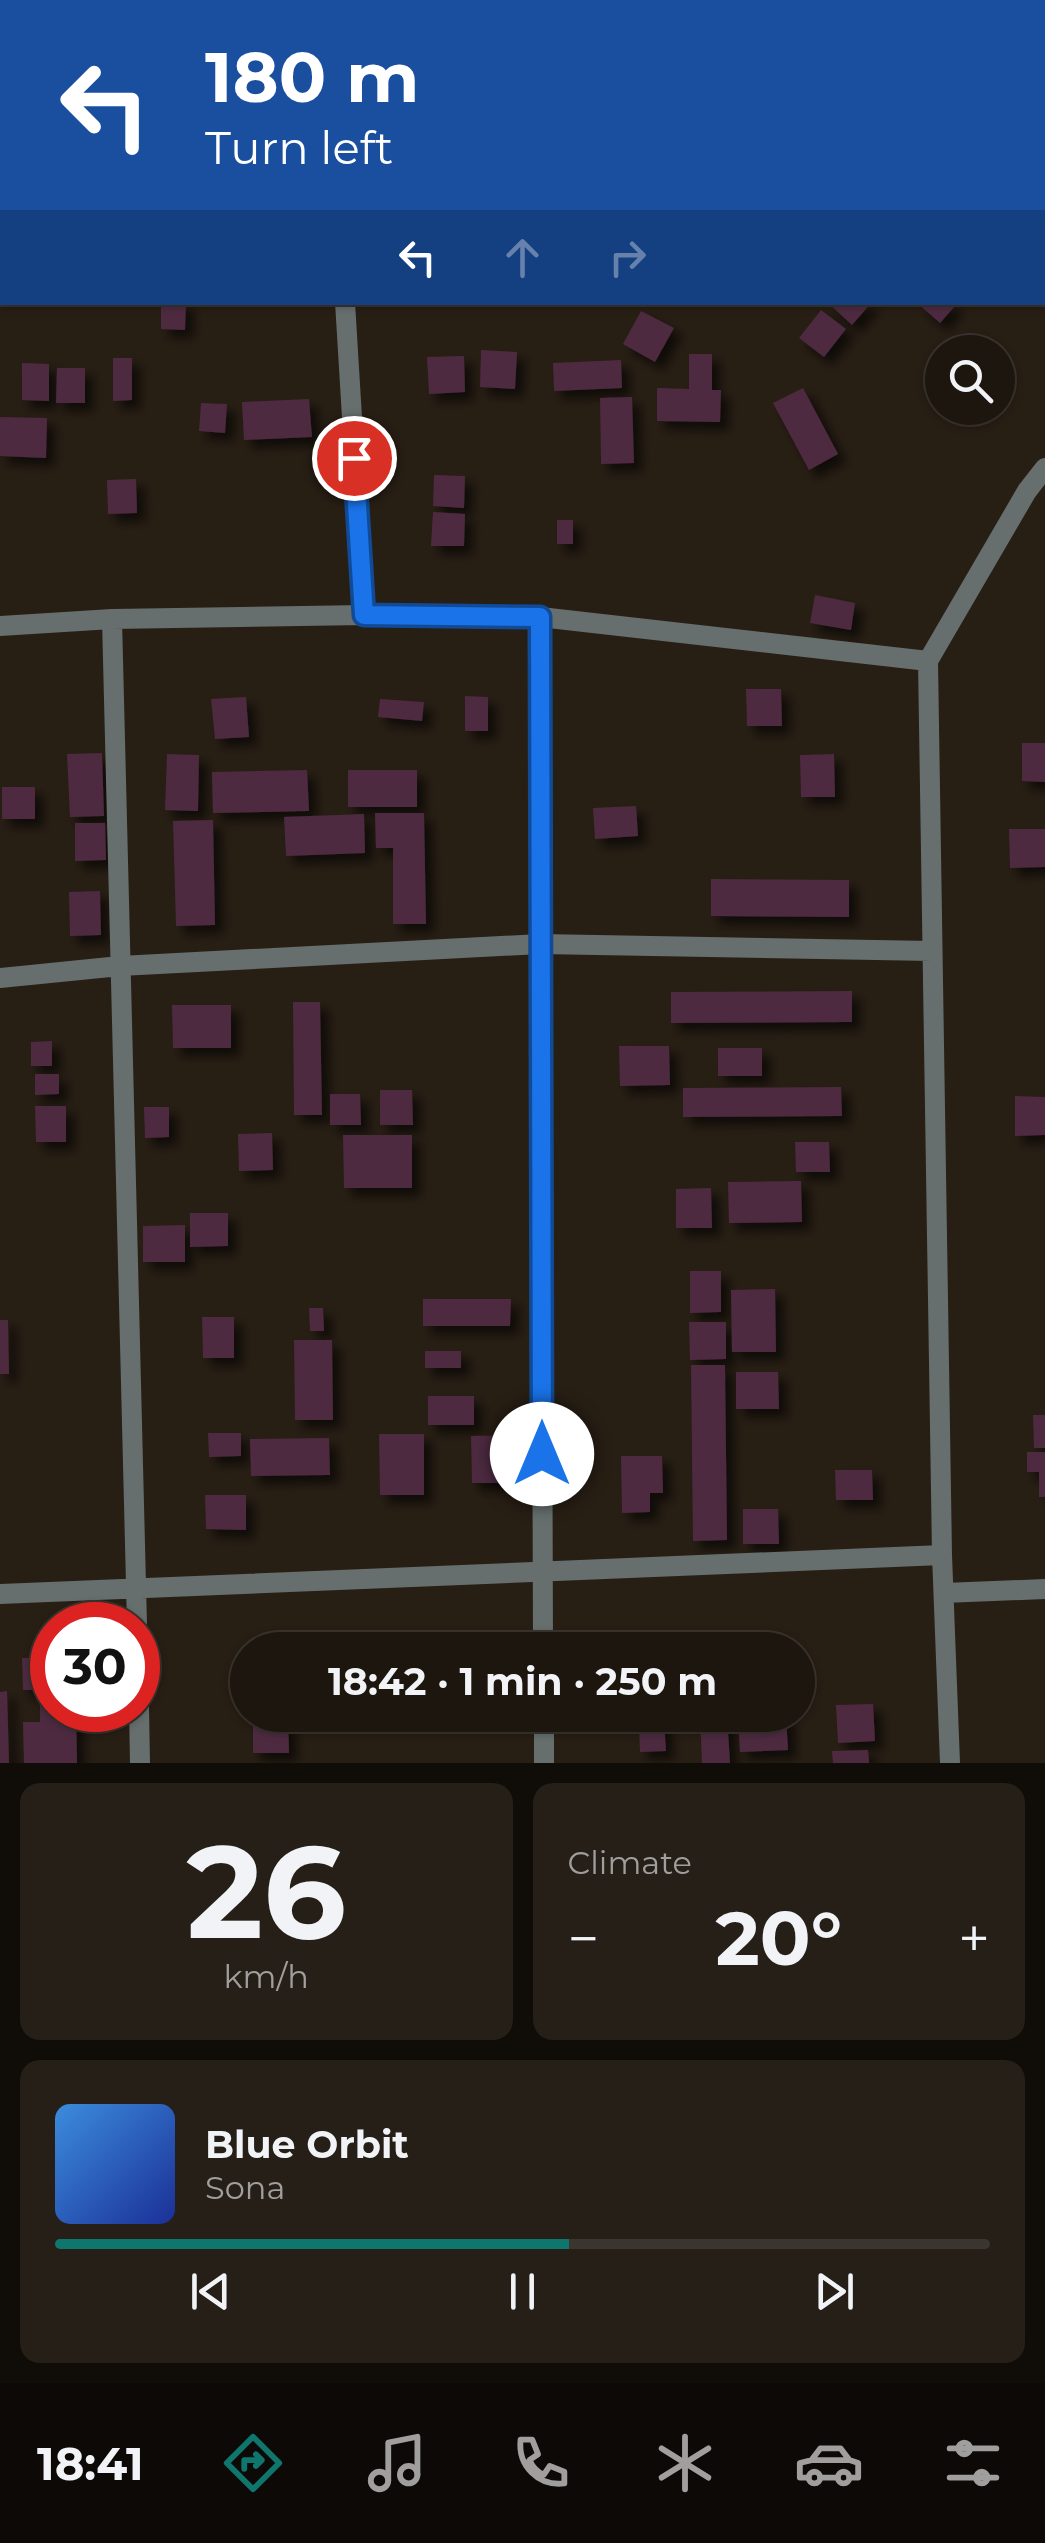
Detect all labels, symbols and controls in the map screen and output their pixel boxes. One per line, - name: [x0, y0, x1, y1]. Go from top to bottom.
- text: 180 m: [205, 34, 419, 120]
- icon: left: [40, 40, 170, 170]
- text: Turn left: [205, 120, 393, 175]
- icon: left: [390, 230, 445, 285]
- icon: ahead: [495, 230, 550, 285]
- icon: right: [600, 230, 655, 285]
- map controls: [925, 335, 1015, 425]
- button: search: [925, 335, 1015, 425]
- pin: [312, 416, 397, 501]
- icon: arrive: [327, 431, 382, 486]
- position arrow: [490, 1402, 594, 1506]
- speed limit sign: 30: [30, 1602, 160, 1732]
- text: 18:42 · 1 min · 250 m: [328, 1658, 717, 1705]
- text: 26: [186, 1812, 346, 1971]
- text: Climate: [568, 1843, 692, 1882]
- text: 20°: [715, 1892, 842, 1984]
- text: −: [568, 1905, 599, 1972]
- text: +: [958, 1905, 990, 1972]
- text: km/h: [224, 1957, 309, 1996]
- text: Blue Orbit: [205, 2121, 409, 2168]
- text: Sona: [205, 2168, 285, 2207]
- icon: previous: [183, 2264, 238, 2319]
- icon: pause: [495, 2264, 550, 2319]
- icon: next: [807, 2264, 862, 2319]
- icon: directions: [218, 2428, 288, 2498]
- icon: music: [362, 2428, 432, 2498]
- icon: phone: [506, 2428, 576, 2498]
- icon: climate: [650, 2428, 720, 2498]
- icon: car: [794, 2428, 864, 2498]
- icon: filters: [938, 2428, 1008, 2498]
- text: 18:41: [37, 2436, 144, 2491]

